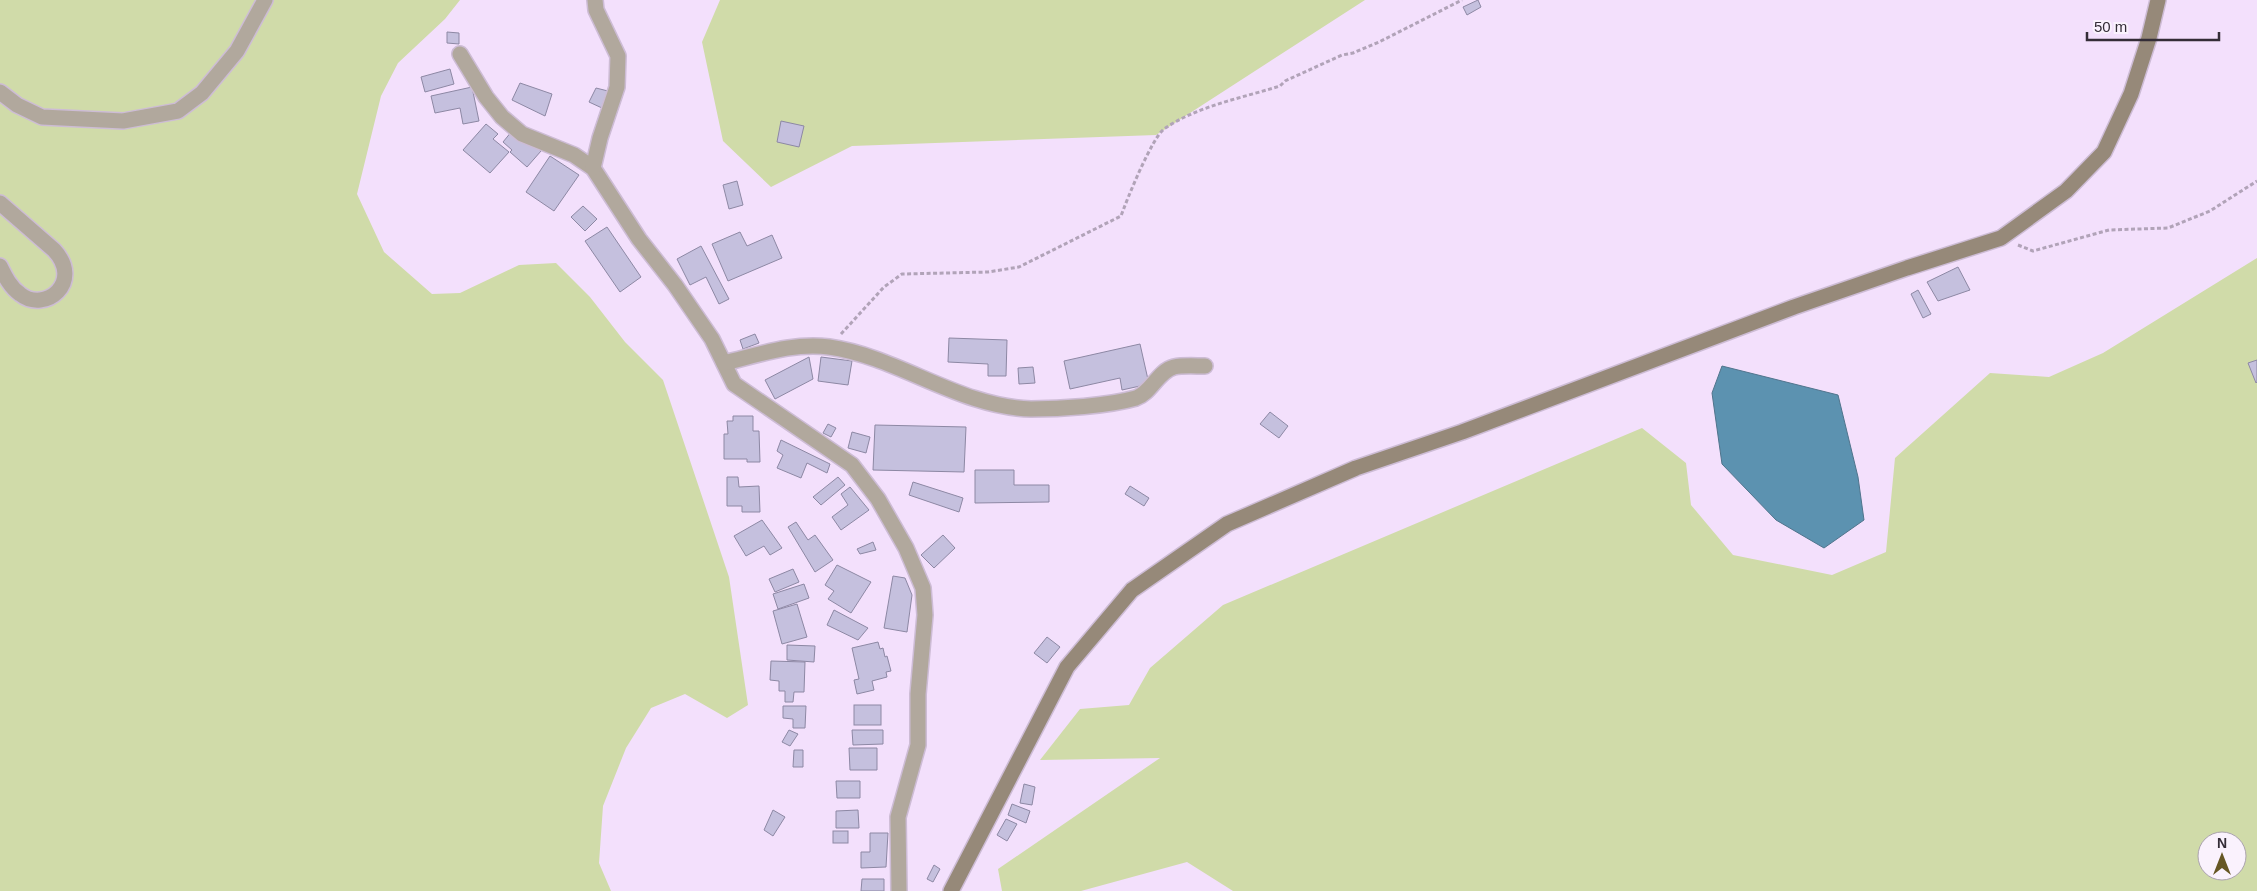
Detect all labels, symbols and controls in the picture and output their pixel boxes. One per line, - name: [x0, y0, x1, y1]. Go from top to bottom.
- scale bar: [2087, 10, 2220, 42]
- text: 50 m: [2094, 18, 2127, 35]
- north arrow: [2197, 831, 2247, 881]
- text: N: [2217, 835, 2227, 851]

